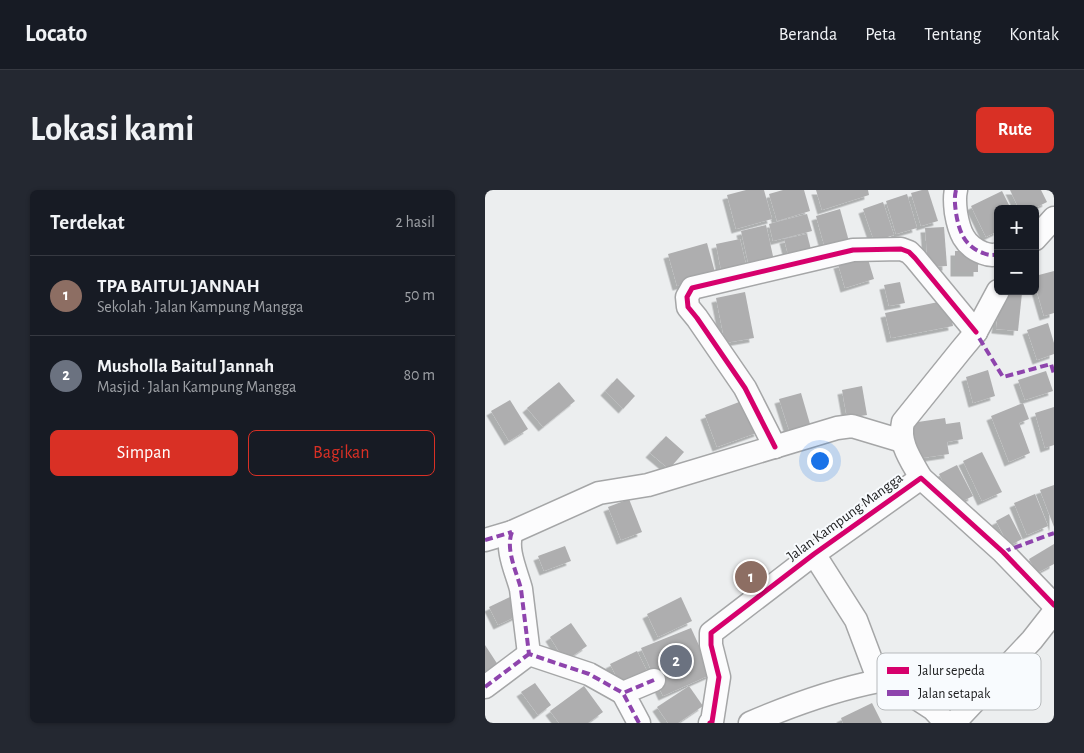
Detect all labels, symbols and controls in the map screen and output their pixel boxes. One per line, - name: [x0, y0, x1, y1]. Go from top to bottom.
- text: Locato: [25, 22, 87, 46]
- text: Beranda: [779, 26, 837, 44]
- text: Peta: [865, 26, 896, 44]
- text: Tentang: [924, 26, 981, 44]
- text: Kontak: [1009, 26, 1059, 44]
- button: Rute: [976, 107, 1054, 153]
- text: Lokasi kami: [30, 112, 194, 147]
- map controls: [994, 205, 1039, 295]
- button: +: [994, 205, 1039, 250]
- text: Terdekat: [50, 212, 125, 233]
- text: 2 hasil: [396, 214, 435, 230]
- button: −: [994, 250, 1039, 295]
- text: TPA BAITUL JANNAH: [97, 277, 260, 296]
- text: 1: [63, 287, 69, 303]
- text: 50 m: [404, 287, 435, 303]
- text: Sekolah · Jalan Kampung Mangga: [97, 299, 303, 315]
- text: Musholla Baitul Jannah: [97, 357, 274, 376]
- text: 2: [62, 367, 70, 383]
- text: 80 m: [404, 367, 435, 383]
- text: Masjid · Jalan Kampung Mangga: [97, 379, 296, 395]
- button: Simpan: [50, 430, 238, 476]
- button: Bagikan: [248, 430, 435, 476]
- your location: [807, 448, 833, 474]
- street label: Jalan Kampung Mangga: [784, 470, 906, 564]
- pin: 1: [735, 558, 767, 596]
- pin: 2: [660, 642, 692, 680]
- legend: [877, 653, 1041, 710]
- text: Jalur sepeda: [918, 664, 985, 678]
- text: Jalan setapak: [918, 687, 991, 701]

